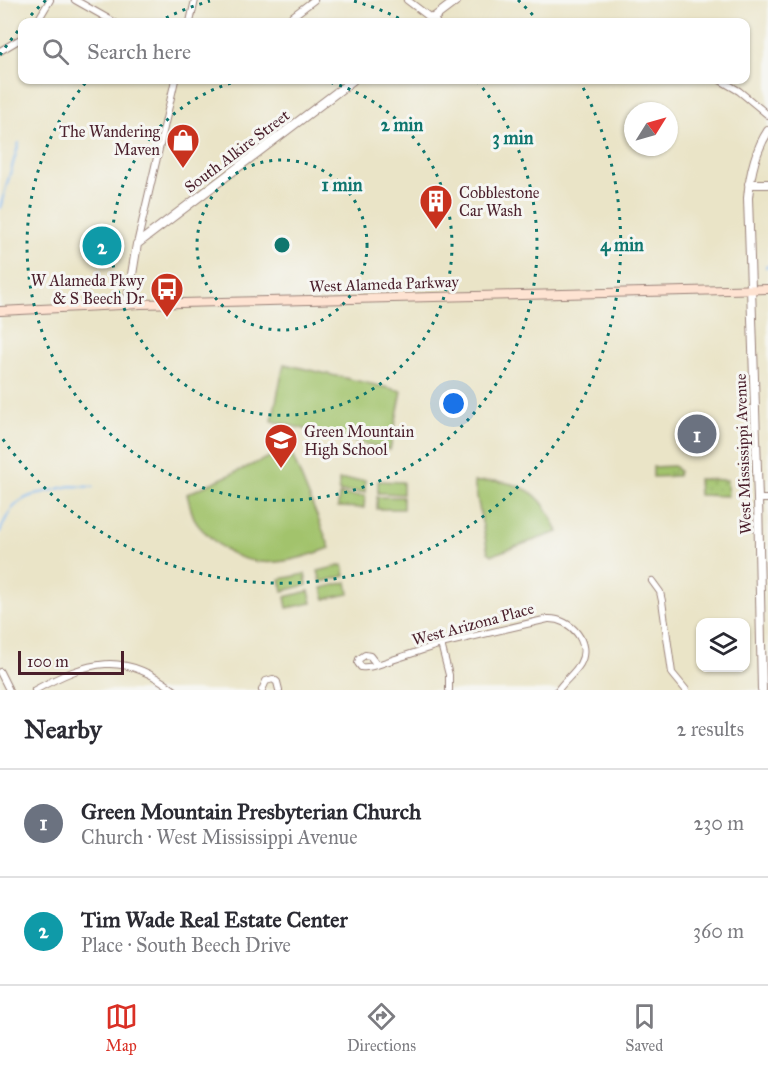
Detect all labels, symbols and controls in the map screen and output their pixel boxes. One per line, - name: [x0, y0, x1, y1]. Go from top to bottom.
- search box: [18, 18, 750, 84]
- icon: search: [39, 35, 72, 68]
- text: Search here: [87, 38, 191, 65]
- north arrow: [624, 102, 678, 156]
- street label: South Alkire Street: [181, 105, 294, 197]
- text: 2 min: [381, 114, 424, 136]
- place label: The Wandering Maven: [59, 122, 161, 159]
- shop icon: The Wandering Maven: [165, 122, 201, 169]
- text: 3 min: [493, 127, 534, 150]
- text: 1 min: [322, 174, 363, 196]
- building icon: Cobblestone Car Wash: [418, 183, 454, 230]
- place label: Cobblestone Car Wash: [459, 183, 540, 220]
- pin: 2: [82, 224, 122, 268]
- text: 4 min: [600, 234, 644, 257]
- centre of rings: [272, 235, 292, 255]
- place label: W Alameda Pkwy & S Beech Dr: [31, 271, 145, 308]
- bus stop icon: W Alameda Pkwy & S Beech Dr: [149, 271, 185, 318]
- street label: West Alameda Parkway: [309, 272, 460, 296]
- street label: West Mississippi Avenue: [731, 373, 755, 535]
- your location: [439, 389, 468, 418]
- pin: 1: [678, 412, 716, 456]
- school or university icon: Green Mountain High School: [263, 422, 299, 469]
- place label: Green Mountain High School: [304, 422, 414, 460]
- street label: West Arizona Place: [410, 599, 536, 649]
- map controls: [696, 618, 750, 672]
- button: layers: [696, 618, 750, 672]
- scale bar: [18, 648, 124, 676]
- text: 100 m: [27, 652, 69, 671]
- text: Nearby: [24, 713, 102, 745]
- text: 2 results: [676, 717, 744, 741]
- text: Green Mountain Presbyterian Church: [81, 798, 421, 825]
- text: 1: [40, 811, 47, 835]
- text: 230 m: [693, 811, 744, 835]
- text: Church · West Mississippi Avenue: [81, 825, 358, 849]
- text: Tim Wade Real Estate Center: [81, 906, 348, 933]
- text: 2: [39, 919, 48, 943]
- text: 360 m: [693, 919, 744, 943]
- text: Place · South Beech Drive: [81, 933, 291, 957]
- tab: Map: [105, 1000, 138, 1055]
- tab: Directions: [347, 1000, 416, 1055]
- tab: Saved: [625, 1000, 663, 1055]

